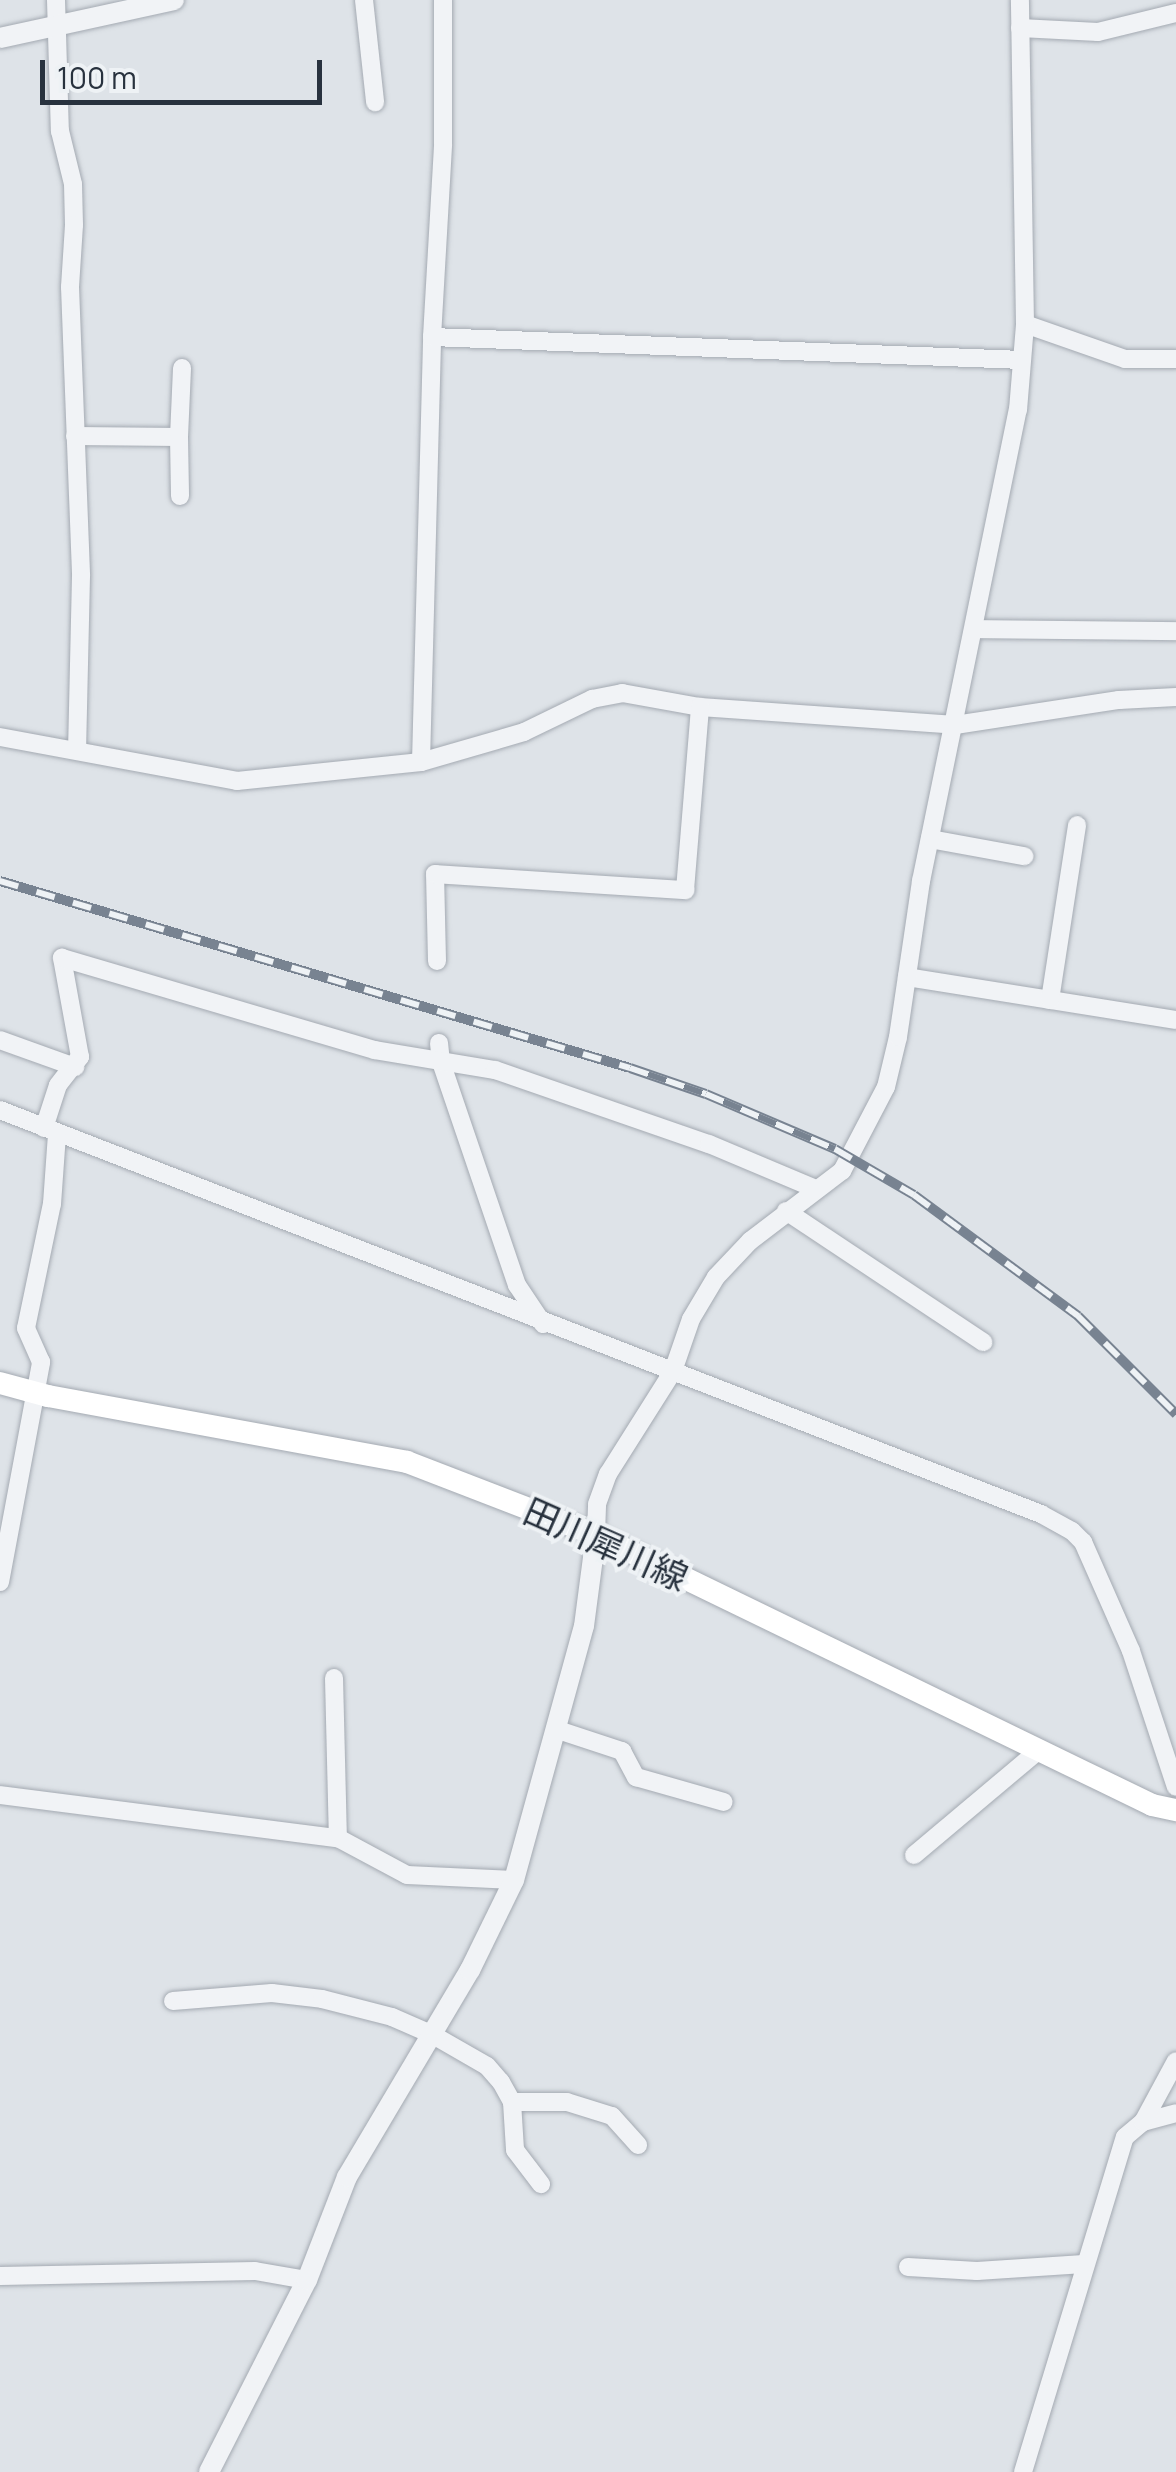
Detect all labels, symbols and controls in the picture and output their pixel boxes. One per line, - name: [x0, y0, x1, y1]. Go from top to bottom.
- scale bar: [45, 40, 328, 102]
- text: 100 m: [57, 57, 137, 98]
- street label: 田川犀川線: [518, 1489, 694, 1599]

